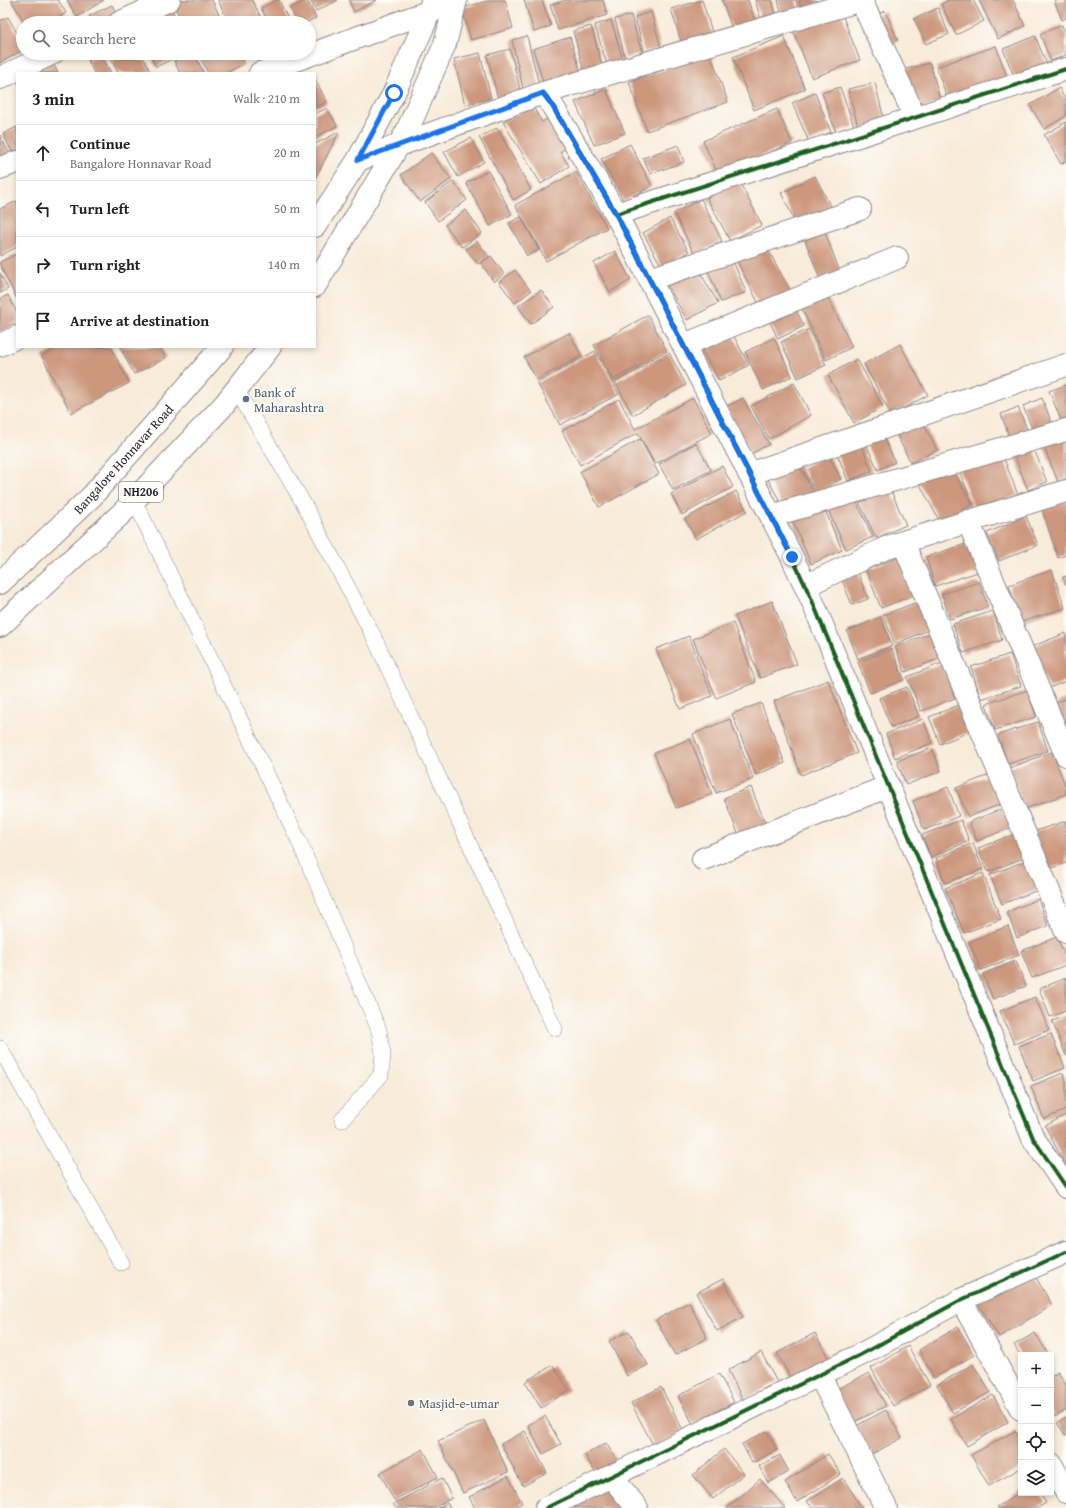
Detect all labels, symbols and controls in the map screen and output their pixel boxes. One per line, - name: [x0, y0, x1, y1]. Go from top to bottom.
- search box: [16, 16, 316, 60]
- icon: search: [30, 27, 52, 49]
- text: Search here: [62, 28, 136, 49]
- route start: [385, 84, 403, 102]
- text: 3 min: [32, 86, 74, 111]
- text: Walk · 210 m: [233, 89, 300, 108]
- text: Continue: [70, 133, 131, 154]
- icon: ahead: [32, 142, 54, 164]
- text: 20 m: [274, 143, 300, 162]
- text: Bangalore Honnavar Road: [70, 154, 211, 173]
- icon: left: [32, 198, 54, 220]
- text: Turn left: [70, 198, 129, 219]
- text: 50 m: [274, 199, 300, 218]
- icon: right: [32, 254, 54, 276]
- text: Turn right: [70, 254, 141, 275]
- text: 140 m: [268, 255, 300, 274]
- icon: arrive: [32, 310, 54, 332]
- text: Arrive at destination: [70, 310, 209, 331]
- place label: Bank of Maharashtra: [254, 383, 325, 417]
- marker: Bank of Maharashtra: [241, 394, 251, 404]
- street label: Bangalore Honnavar Road: [69, 400, 178, 518]
- road number: NH206: [119, 482, 163, 502]
- route end: [783, 548, 801, 566]
- map controls: [1018, 1352, 1054, 1496]
- button: +: [1018, 1352, 1054, 1388]
- button: −: [1018, 1388, 1054, 1424]
- place label: Masjid-e-umar: [419, 1394, 500, 1413]
- marker: Masjid-e-umar: [406, 1398, 416, 1408]
- button: locate: [1018, 1424, 1054, 1460]
- button: layers: [1018, 1460, 1054, 1496]

